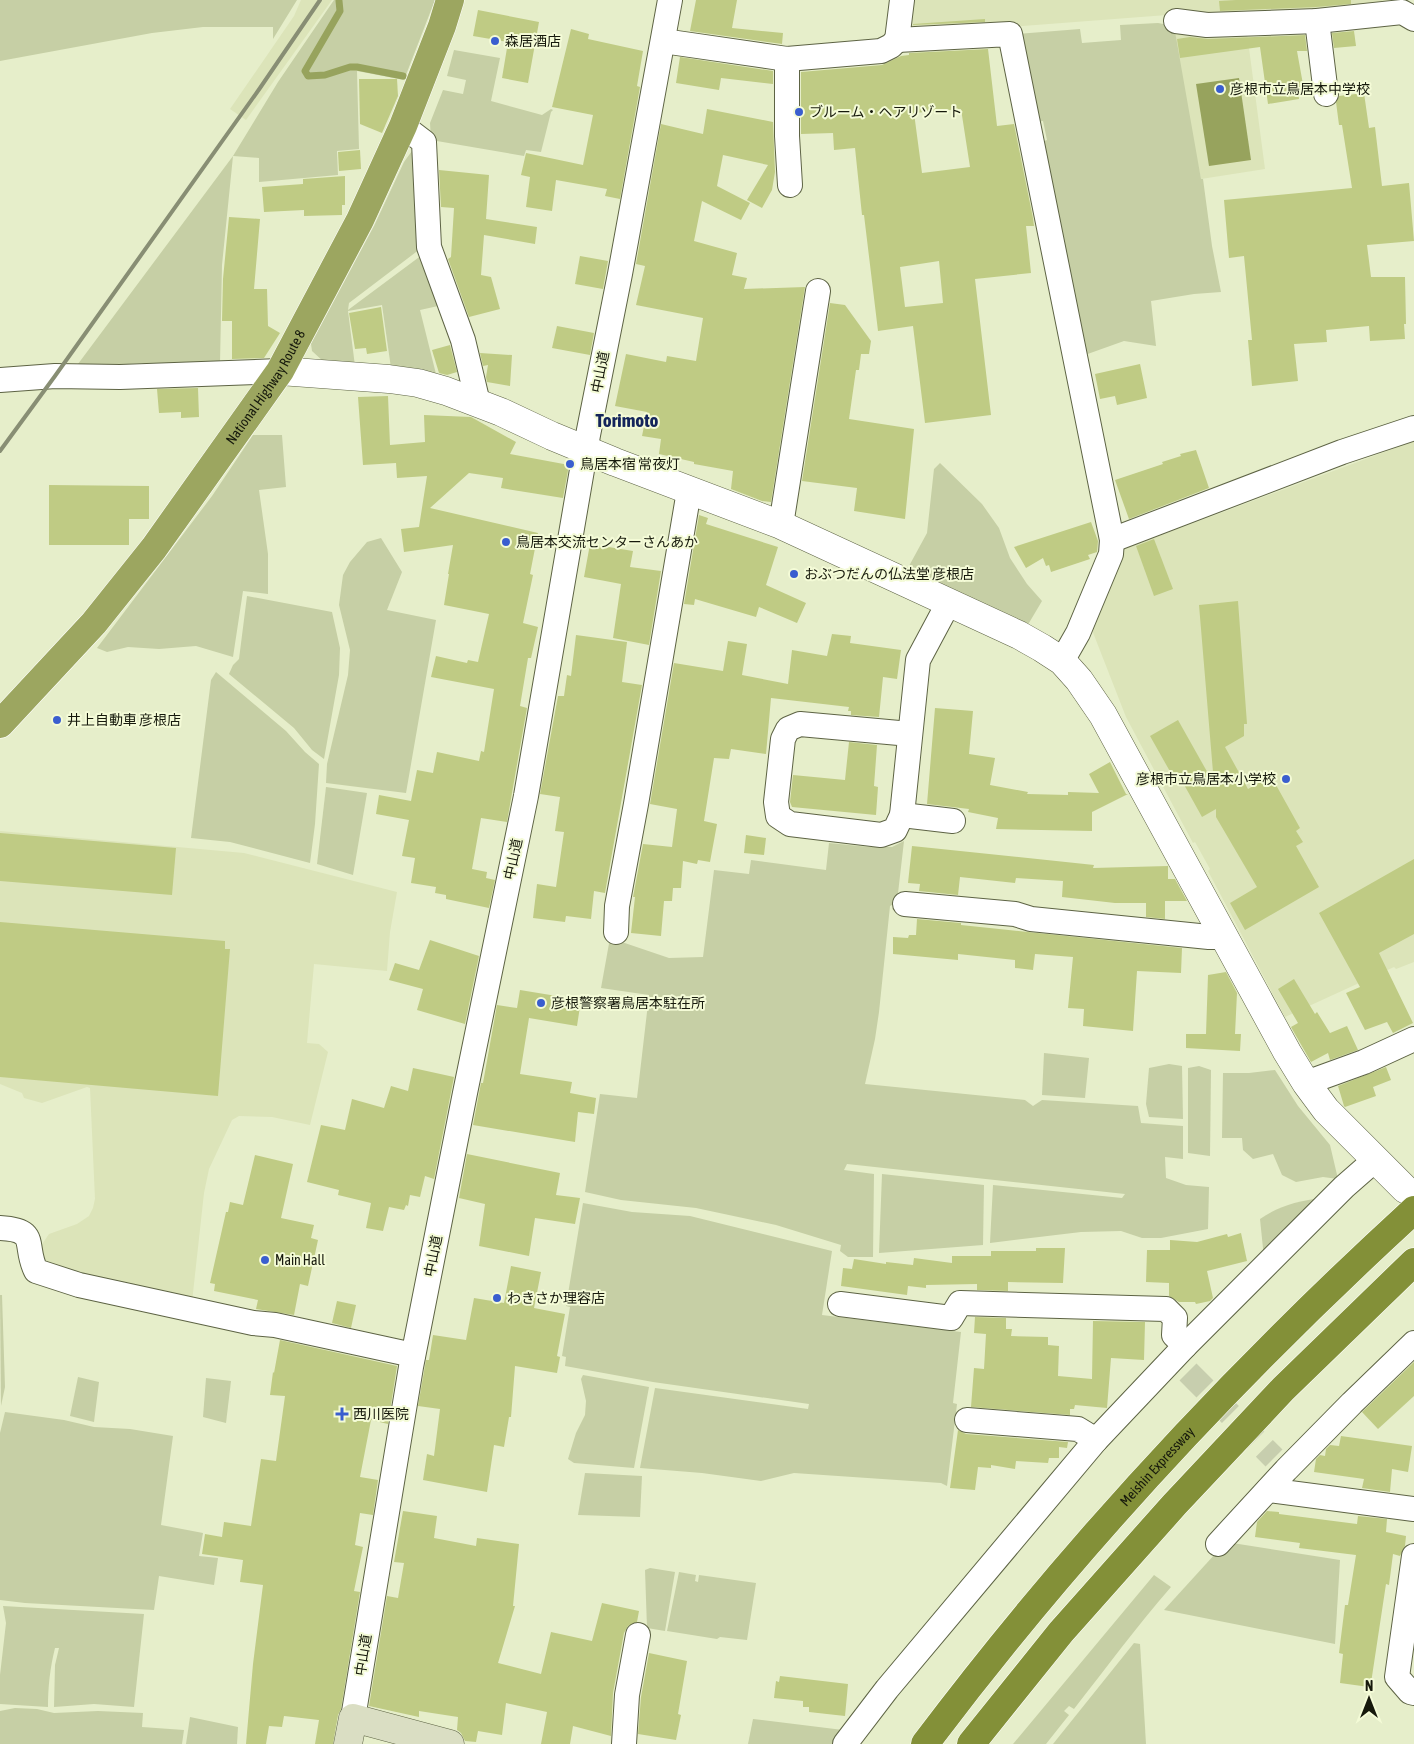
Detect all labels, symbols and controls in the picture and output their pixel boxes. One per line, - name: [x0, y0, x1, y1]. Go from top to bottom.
- place label: 森居酒店: [505, 33, 561, 49]
- marker: 森居酒店: [489, 35, 501, 47]
- place label: 彦根市立鳥居本中学校: [1230, 81, 1370, 97]
- marker: 彦根市立鳥居本中学校: [1214, 83, 1226, 95]
- place label: ブルーム・ヘアリゾート: [809, 104, 963, 120]
- marker: ブルーム・ヘアリゾート: [793, 106, 805, 118]
- street label: National Highway Route 8: [222, 327, 309, 447]
- street label: 中山道: [588, 350, 612, 394]
- district label: Torimoto: [596, 409, 659, 431]
- place label: 鳥居本宿 常夜灯: [580, 456, 680, 472]
- marker: 鳥居本宿 常夜灯: [564, 458, 576, 470]
- place label: 鳥居本交流センターさんあか: [516, 534, 698, 550]
- marker: 鳥居本交流センターさんあか: [500, 536, 512, 548]
- place label: おぶつだんの仏法堂 彦根店: [804, 566, 974, 582]
- marker: おぶつだんの仏法堂 彦根店: [788, 568, 800, 580]
- place label: 井上自動車 彦根店: [67, 712, 181, 728]
- marker: 井上自動車 彦根店: [51, 714, 63, 726]
- place label: 彦根市立鳥居本小学校: [1136, 771, 1276, 787]
- marker: 彦根市立鳥居本小学校: [1280, 773, 1292, 785]
- street label: 中山道: [501, 837, 525, 881]
- place label: 彦根警察署鳥居本駐在所: [551, 995, 705, 1011]
- marker: 彦根警察署鳥居本駐在所: [535, 997, 547, 1009]
- street label: 中山道: [421, 1234, 445, 1278]
- place label: Main Hall: [275, 1252, 325, 1268]
- marker: Main Hall: [259, 1254, 271, 1266]
- place label: わきさか理容店: [507, 1290, 605, 1306]
- marker: わきさか理容店: [491, 1292, 503, 1304]
- place label: 西川医院: [353, 1406, 409, 1422]
- marker: 西川医院: [335, 1407, 349, 1421]
- street label: Meishin Expressway: [1117, 1423, 1197, 1509]
- street label: 中山道: [352, 1633, 374, 1677]
- north arrow: [1344, 1674, 1394, 1724]
- text: N: [1365, 1678, 1373, 1694]

